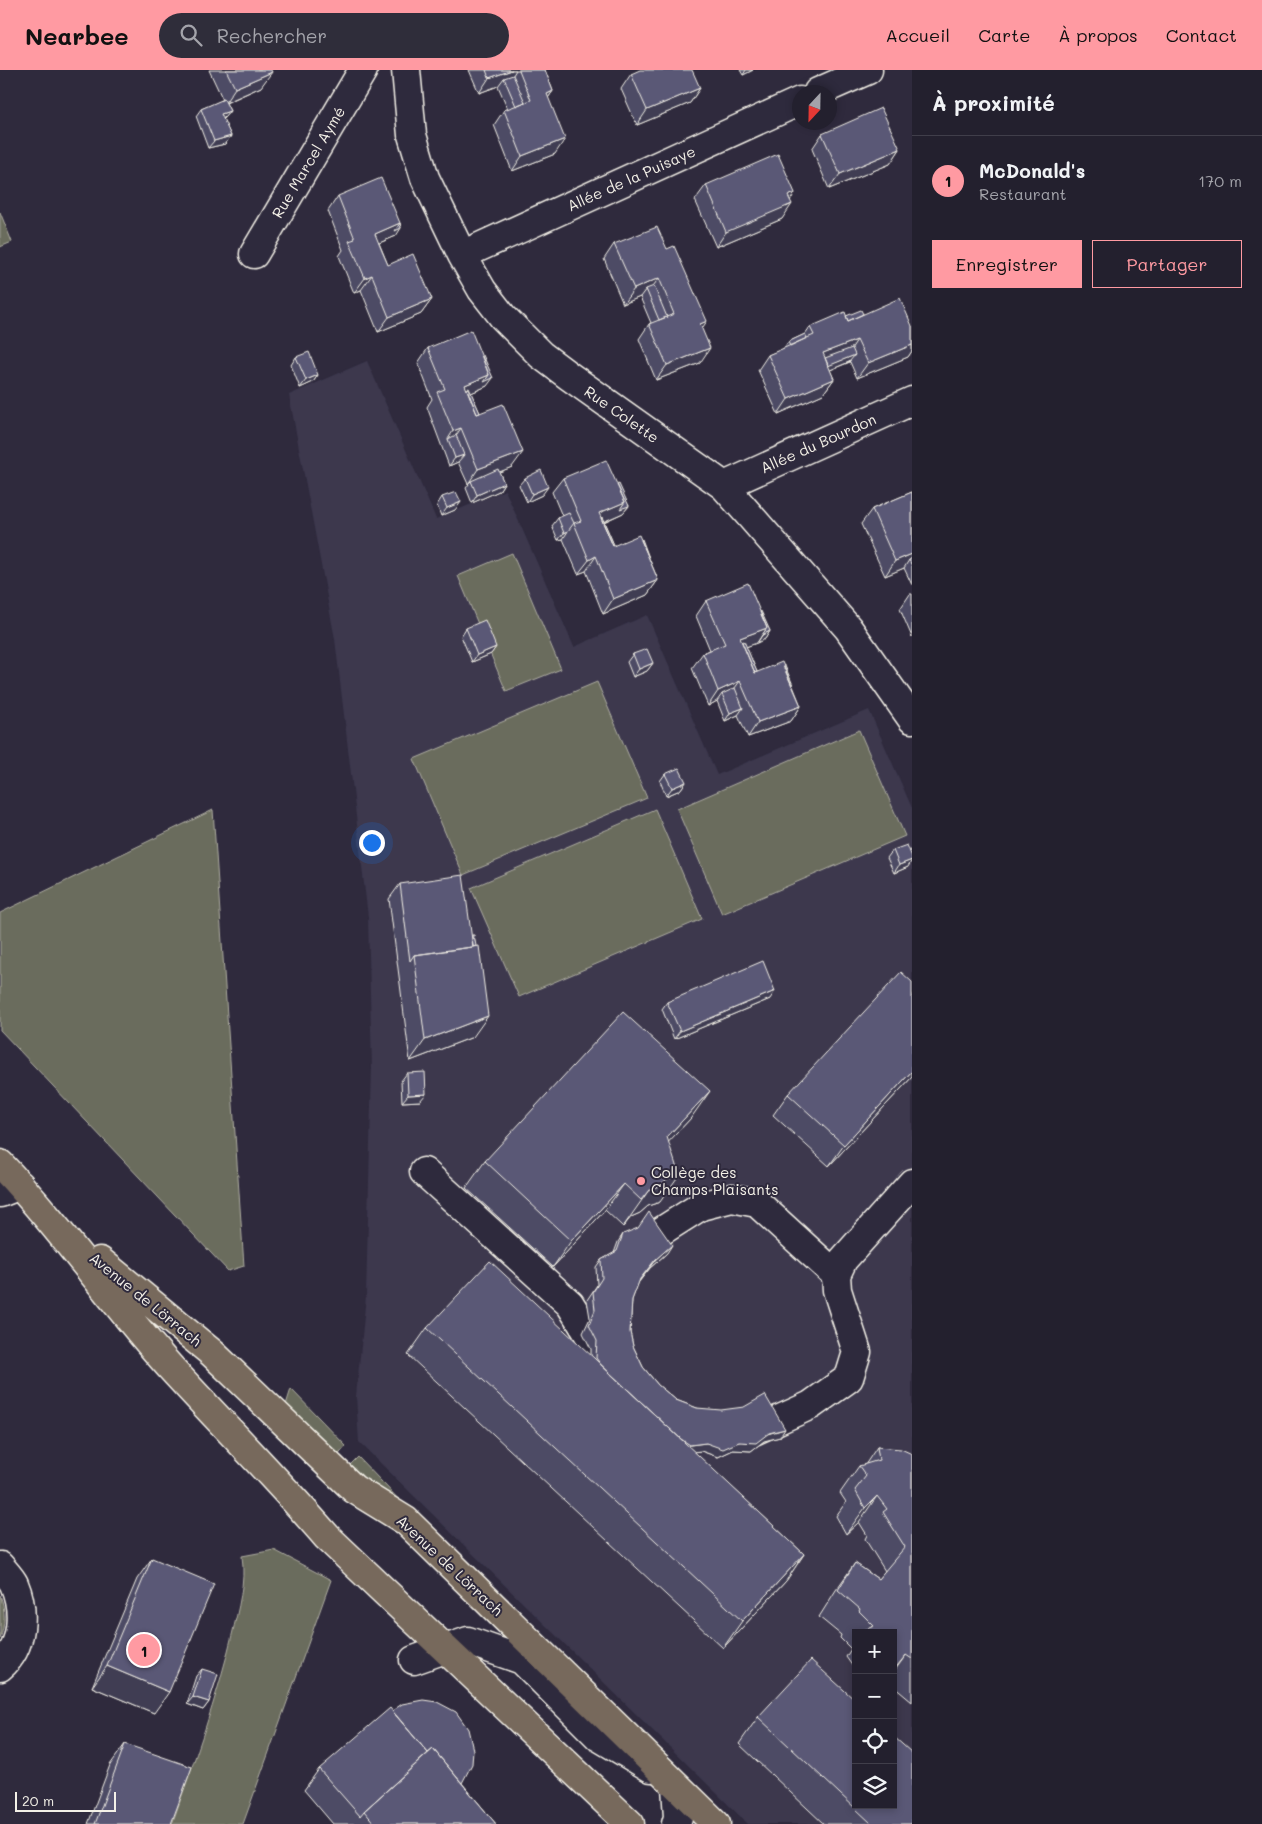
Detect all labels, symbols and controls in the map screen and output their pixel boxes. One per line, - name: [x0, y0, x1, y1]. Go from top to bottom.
- search box: [159, 13, 509, 58]
- text: Nearbee: [25, 20, 129, 51]
- icon: search: [177, 21, 205, 49]
- text: Rechercher: [217, 23, 327, 48]
- text: Accueil: [885, 23, 950, 47]
- text: Carte: [978, 23, 1030, 47]
- text: À propos: [1058, 23, 1138, 47]
- text: Contact: [1166, 23, 1237, 47]
- north arrow: [792, 85, 837, 130]
- text: À proximité: [932, 89, 1055, 116]
- street label: Rue Marcel Aymé: [267, 102, 349, 222]
- street label: Allée de la Puisaye: [564, 141, 698, 215]
- text: McDonald's: [979, 158, 1085, 183]
- text: 1: [944, 170, 952, 191]
- text: 170 m: [1198, 170, 1242, 191]
- text: Restaurant: [979, 183, 1067, 204]
- button: Enregistrer: [932, 240, 1082, 288]
- button: Partager: [1092, 240, 1242, 288]
- street label: Rue Colette: [581, 381, 663, 447]
- street label: Allée du Bourdon: [757, 409, 879, 477]
- your location: [359, 830, 385, 856]
- place label: Collège des Champs Plaisants: [651, 1162, 779, 1199]
- marker: Collège des Champs Plaisants: [635, 1175, 647, 1187]
- street label: Avenue de Lörrach: [86, 1248, 206, 1350]
- street label: Avenue de Lörrach: [392, 1510, 508, 1620]
- map controls: [852, 1629, 897, 1809]
- button: +: [852, 1629, 897, 1674]
- pin: 1: [128, 1631, 160, 1669]
- button: −: [852, 1674, 897, 1719]
- button: locate: [852, 1719, 897, 1764]
- button: layers: [852, 1764, 897, 1809]
- scale bar: [15, 1789, 116, 1812]
- text: 20 m: [22, 1791, 54, 1810]

